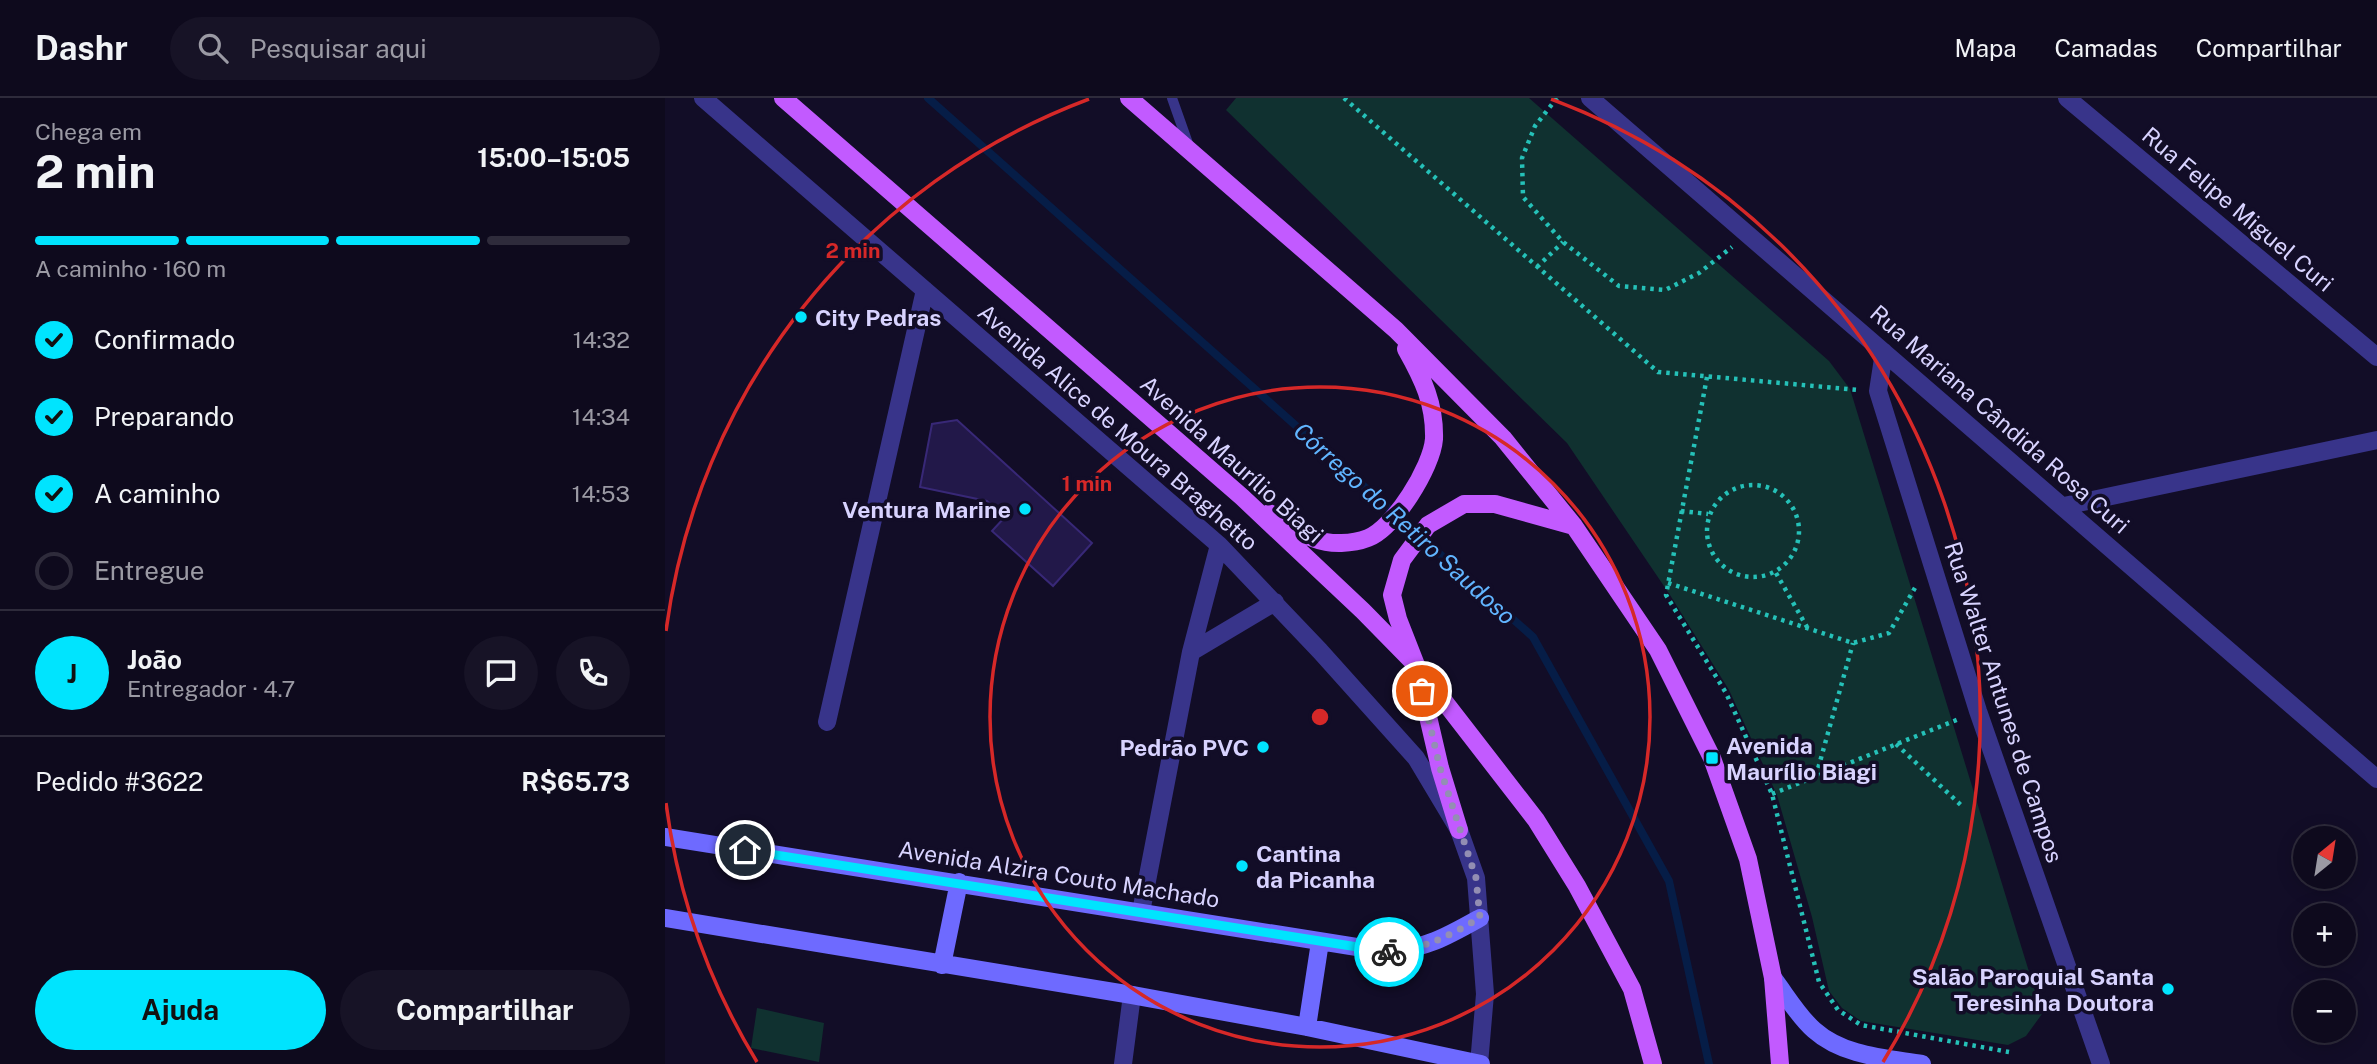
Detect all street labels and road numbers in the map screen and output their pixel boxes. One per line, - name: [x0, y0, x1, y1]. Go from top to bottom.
- street label: Rua Felipe Miguel Curi: [2137, 121, 2339, 297]
- street label: Avenida Alice de Moura Braghetto: [973, 298, 1263, 556]
- street label: Rua Mariana Cândida Rosa Curi: [1865, 299, 2135, 539]
- street label: Avenida Maurílio Biagi: [1135, 370, 1329, 548]
- street label: Rua Walter Antunes de Campos: [1939, 538, 2069, 866]
- street label: Avenida Alzira Couto Machado: [896, 835, 1222, 913]

